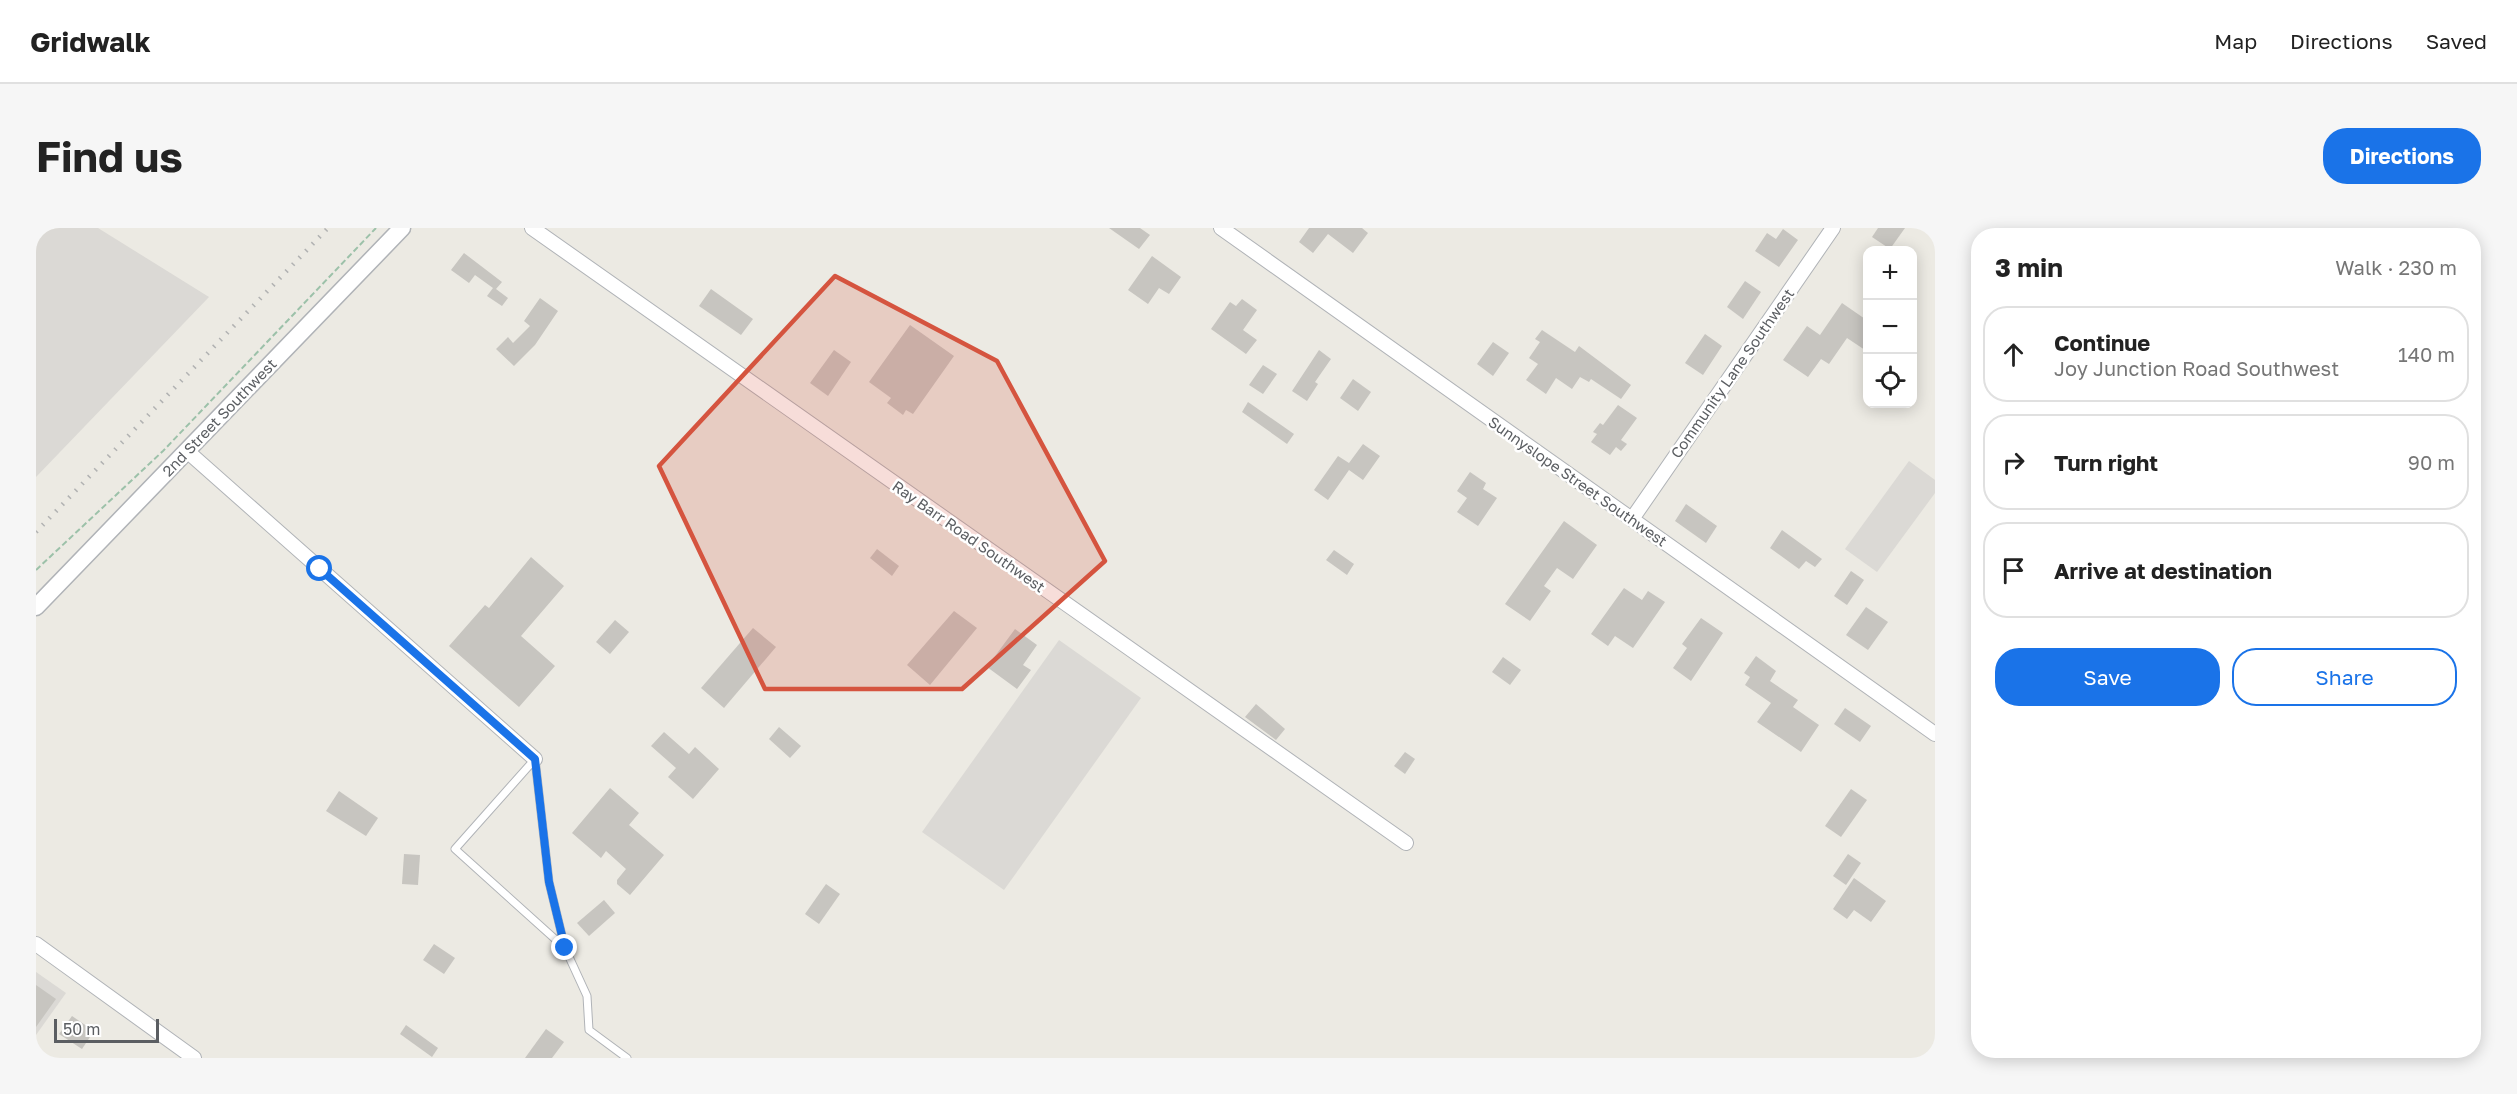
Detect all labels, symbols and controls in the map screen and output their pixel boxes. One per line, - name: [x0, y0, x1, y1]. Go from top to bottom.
- text: Gridwalk: [30, 25, 151, 58]
- text: Map: [2214, 28, 2257, 54]
- text: Directions: [2290, 28, 2393, 54]
- text: Saved: [2426, 28, 2487, 54]
- button: Directions: [2323, 128, 2481, 184]
- text: Find us: [36, 131, 183, 181]
- map controls: [1863, 246, 1917, 408]
- button: +: [1863, 246, 1917, 300]
- text: 3 min: [1995, 252, 2063, 283]
- text: Walk · 230 m: [2335, 255, 2457, 279]
- street label: Community Lane Southwest: [1666, 285, 1798, 461]
- button: −: [1863, 300, 1917, 354]
- text: Continue: [2054, 329, 2150, 356]
- icon: ahead: [1997, 338, 2030, 371]
- text: 140 m: [2398, 342, 2455, 366]
- street label: 2nd Street Southwest: [158, 354, 280, 480]
- button: locate: [1863, 354, 1917, 408]
- text: Joy Junction Road Southwest: [2054, 356, 2339, 380]
- street label: Sunnyslope Street Southwest: [1485, 412, 1671, 550]
- icon: right: [1997, 446, 2030, 479]
- text: Turn right: [2054, 449, 2158, 476]
- text: 90 m: [2408, 450, 2455, 474]
- street label: Ray Barr Road Southwest: [889, 476, 1049, 596]
- icon: arrive: [1997, 554, 2030, 587]
- route start: [306, 555, 332, 581]
- text: Arrive at destination: [2054, 557, 2272, 584]
- button: Save: [1995, 648, 2220, 706]
- button: Share: [2232, 648, 2457, 706]
- route end: [551, 934, 577, 960]
- scale bar: [54, 1016, 159, 1044]
- text: 50 m: [63, 1019, 100, 1039]

